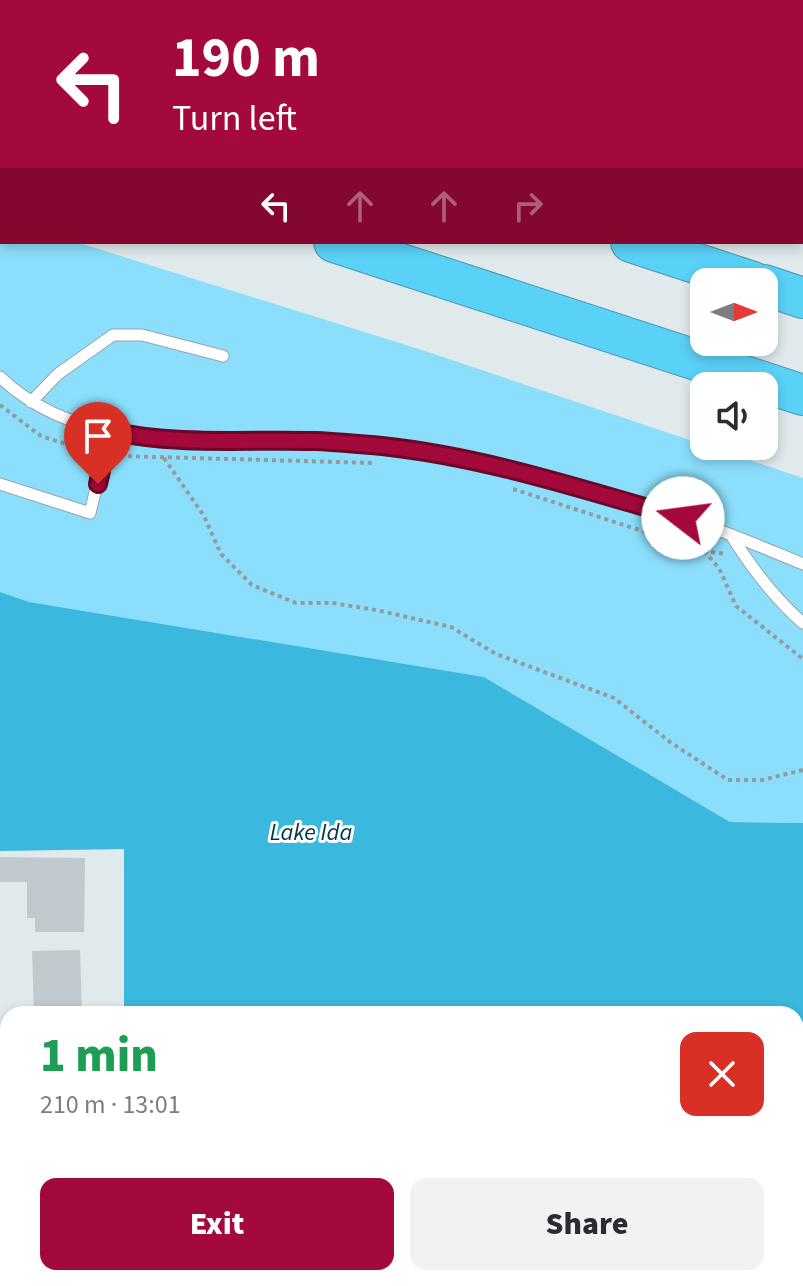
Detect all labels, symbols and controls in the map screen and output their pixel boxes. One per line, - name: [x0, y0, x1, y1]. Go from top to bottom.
- text: 190 m: [172, 19, 320, 98]
- icon: left: [40, 32, 144, 136]
- text: Turn left: [172, 93, 297, 144]
- icon: left: [254, 184, 298, 228]
- icon: ahead: [338, 184, 382, 228]
- icon: ahead: [422, 184, 466, 228]
- icon: right: [506, 184, 550, 228]
- north arrow: [690, 268, 778, 356]
- map controls: [690, 268, 778, 460]
- button: sound: [690, 372, 778, 460]
- pin: [64, 402, 132, 484]
- icon: arrive: [76, 414, 120, 458]
- position arrow: [641, 476, 725, 560]
- water label: Lake Ida: [270, 815, 352, 850]
- text: 1 min: [40, 1022, 158, 1090]
- button: close: [680, 1032, 764, 1116]
- text: 210 m · 13:01: [40, 1086, 181, 1123]
- button: Exit: [40, 1178, 394, 1270]
- button: Share: [410, 1178, 764, 1270]

